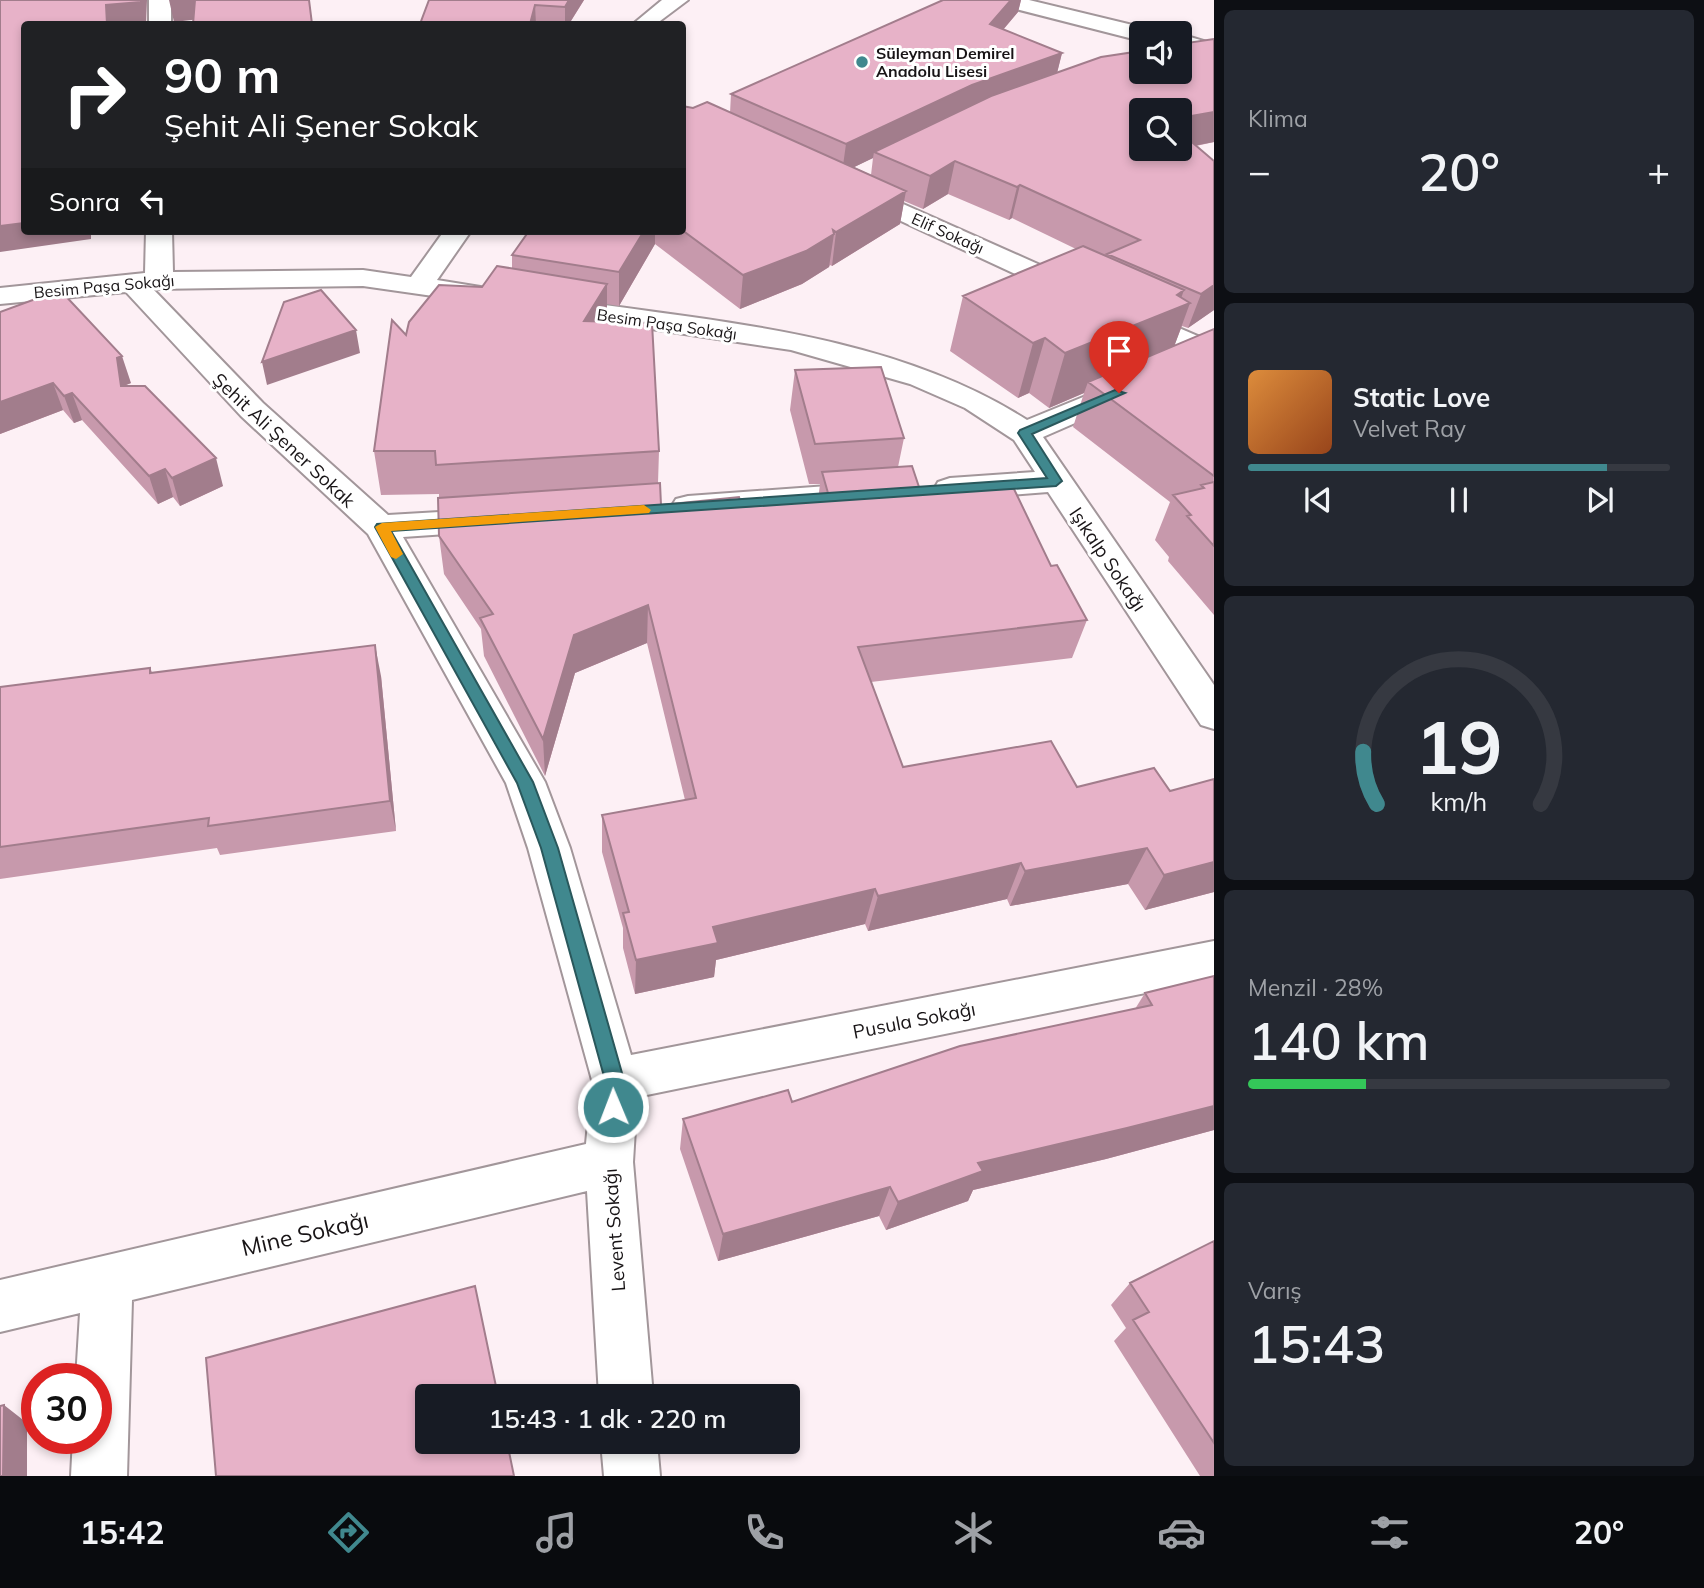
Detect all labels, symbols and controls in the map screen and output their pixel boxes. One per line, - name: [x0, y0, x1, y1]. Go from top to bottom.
- map controls: [1129, 21, 1192, 161]
- button: sound: [1129, 21, 1192, 84]
- place label: Süleyman Demirel Anadolu Lisesi: [876, 43, 1014, 81]
- text: 90 m: [164, 44, 280, 105]
- icon: right: [49, 49, 140, 140]
- marker: Süleyman Demirel Anadolu Lisesi: [854, 54, 870, 70]
- button: search: [1129, 98, 1192, 161]
- text: Klima: [1248, 104, 1308, 133]
- text: Şehit Ali Şener Sokak: [164, 105, 478, 145]
- text: 20°: [1418, 139, 1500, 204]
- text: −: [1248, 147, 1271, 195]
- text: +: [1647, 147, 1670, 195]
- icon: left: [134, 182, 172, 220]
- text: Sonra: [49, 185, 120, 218]
- street label: Elif Sokağı: [909, 208, 987, 258]
- street label: Besim Paşa Sokağı: [33, 270, 175, 302]
- street label: Besim Paşa Sokağı: [596, 304, 738, 344]
- pin: [1089, 321, 1149, 393]
- icon: arrive: [1100, 332, 1138, 370]
- street label: Şehit Ali Şener Sokak: [208, 368, 361, 513]
- text: Static Love: [1353, 381, 1490, 414]
- text: Velvet Ray: [1353, 414, 1466, 443]
- icon: previous: [1299, 481, 1337, 519]
- icon: pause: [1440, 481, 1478, 519]
- icon: next: [1581, 481, 1619, 519]
- street label: Işıkalp Sokağı: [1064, 502, 1152, 616]
- text: 19: [1415, 701, 1503, 792]
- text: km/h: [1431, 786, 1487, 817]
- text: Menzil · 28%: [1248, 973, 1383, 1002]
- street label: Pusula Sokağı: [851, 996, 977, 1044]
- text: 140 km: [1248, 1008, 1429, 1073]
- position arrow: [576, 1070, 650, 1144]
- street label: Levent Sokağı: [598, 1168, 630, 1292]
- street label: Mine Sokağı: [239, 1205, 371, 1262]
- text: Varış: [1248, 1276, 1302, 1305]
- text: 15:43: [1248, 1311, 1385, 1376]
- speed limit sign: 30: [21, 1363, 112, 1454]
- text: 15:43 · 1 dk · 220 m: [489, 1402, 726, 1435]
- icon: directions: [324, 1508, 373, 1557]
- icon: music: [532, 1508, 581, 1557]
- icon: phone: [740, 1508, 789, 1557]
- icon: climate: [949, 1508, 998, 1557]
- icon: car: [1157, 1508, 1206, 1557]
- icon: filters: [1365, 1508, 1414, 1557]
- text: 15:42: [80, 1512, 164, 1552]
- text: 20°: [1574, 1512, 1624, 1552]

